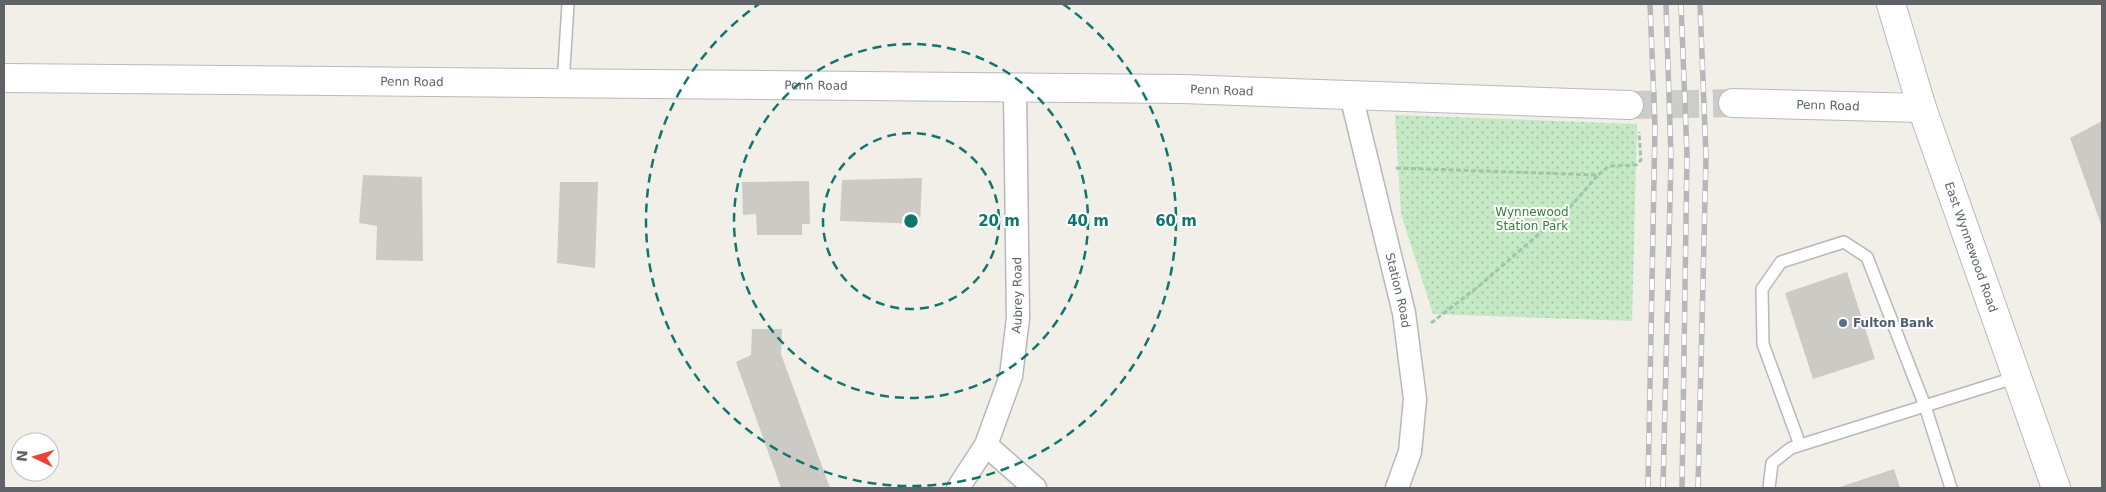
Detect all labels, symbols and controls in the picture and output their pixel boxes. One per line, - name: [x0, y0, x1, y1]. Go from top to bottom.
- street label: Penn Road: [380, 75, 444, 89]
- street label: Penn Road: [784, 78, 848, 93]
- street label: Penn Road: [1190, 82, 1254, 99]
- street label: Penn Road: [1796, 98, 1860, 113]
- street label: East Wynnewood Road: [1942, 180, 2000, 314]
- park label: Wynnewood Station Park: [1495, 205, 1569, 233]
- centre of rings: [902, 212, 920, 230]
- text: 20 m: [978, 212, 1020, 230]
- text: 40 m: [1067, 212, 1109, 230]
- text: 60 m: [1155, 212, 1197, 230]
- street label: Station Road: [1383, 251, 1413, 329]
- street label: Aubrey Road: [1009, 257, 1025, 334]
- place label: Fulton Bank: [1853, 316, 1935, 330]
- marker: Fulton Bank: [1837, 317, 1849, 329]
- north arrow: [10, 432, 60, 482]
- text: N: [14, 449, 31, 462]

